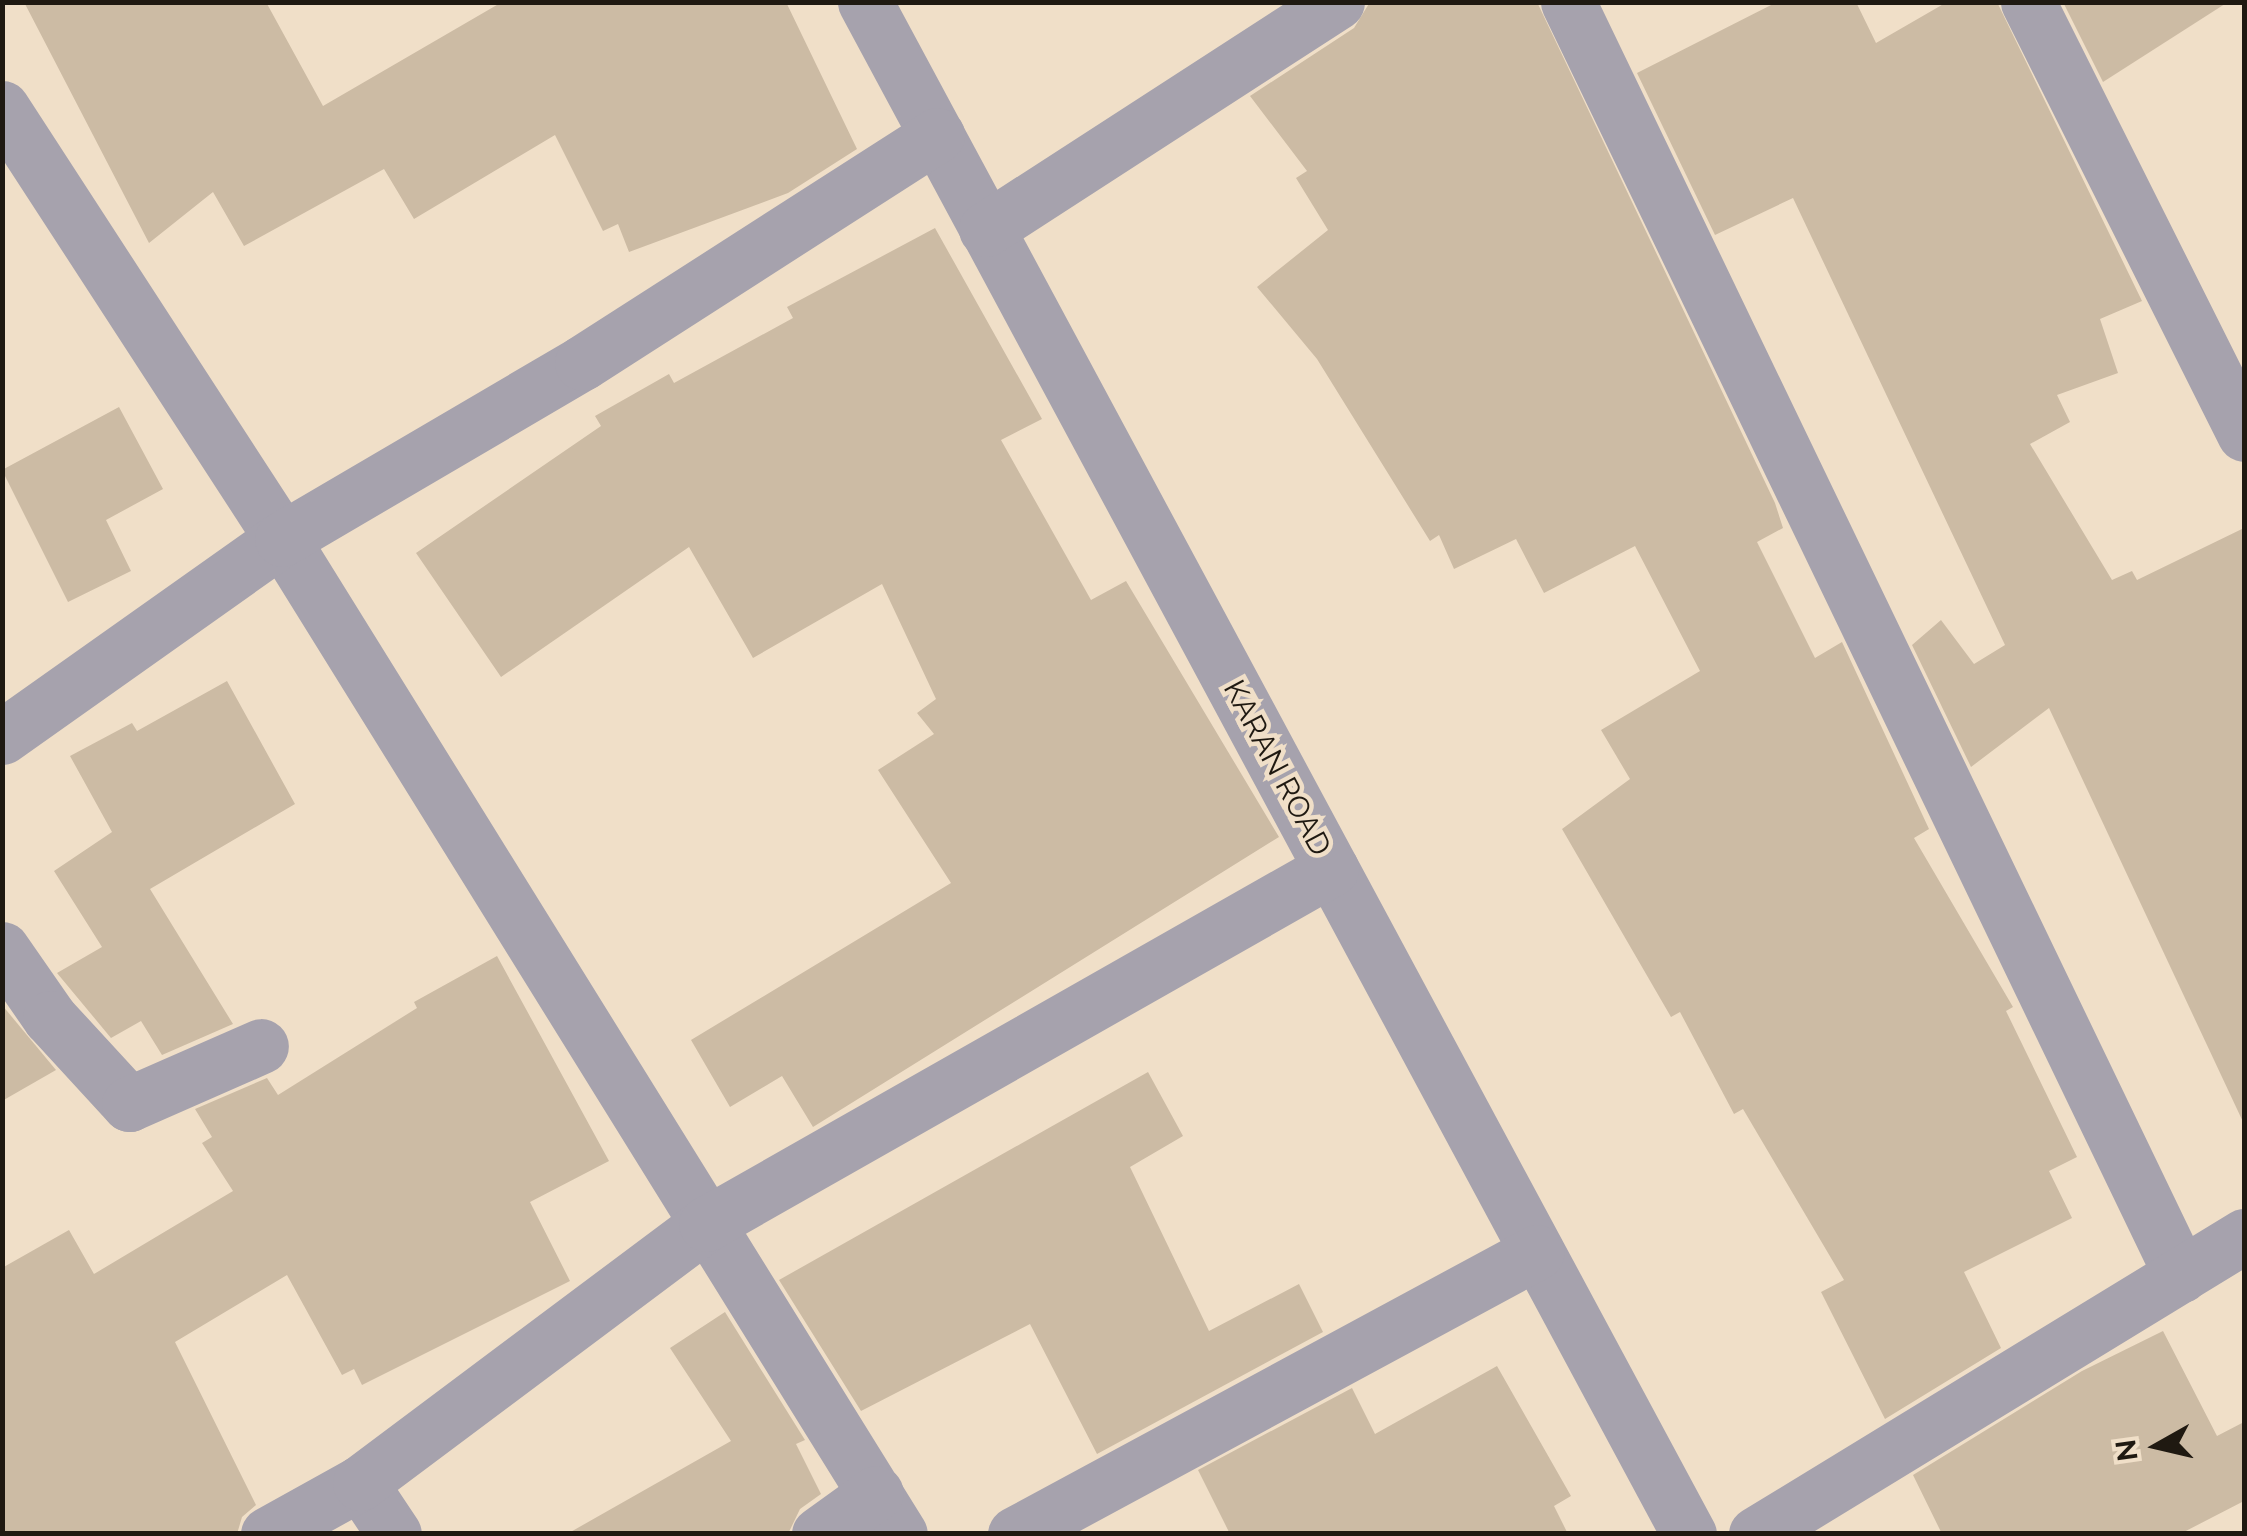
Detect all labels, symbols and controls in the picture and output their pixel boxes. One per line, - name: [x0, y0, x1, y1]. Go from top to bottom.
- street label: KARAN ROAD: [1216, 674, 1338, 862]
- north arrow: [2107, 1396, 2207, 1496]
- text: N: [2109, 1437, 2145, 1463]

